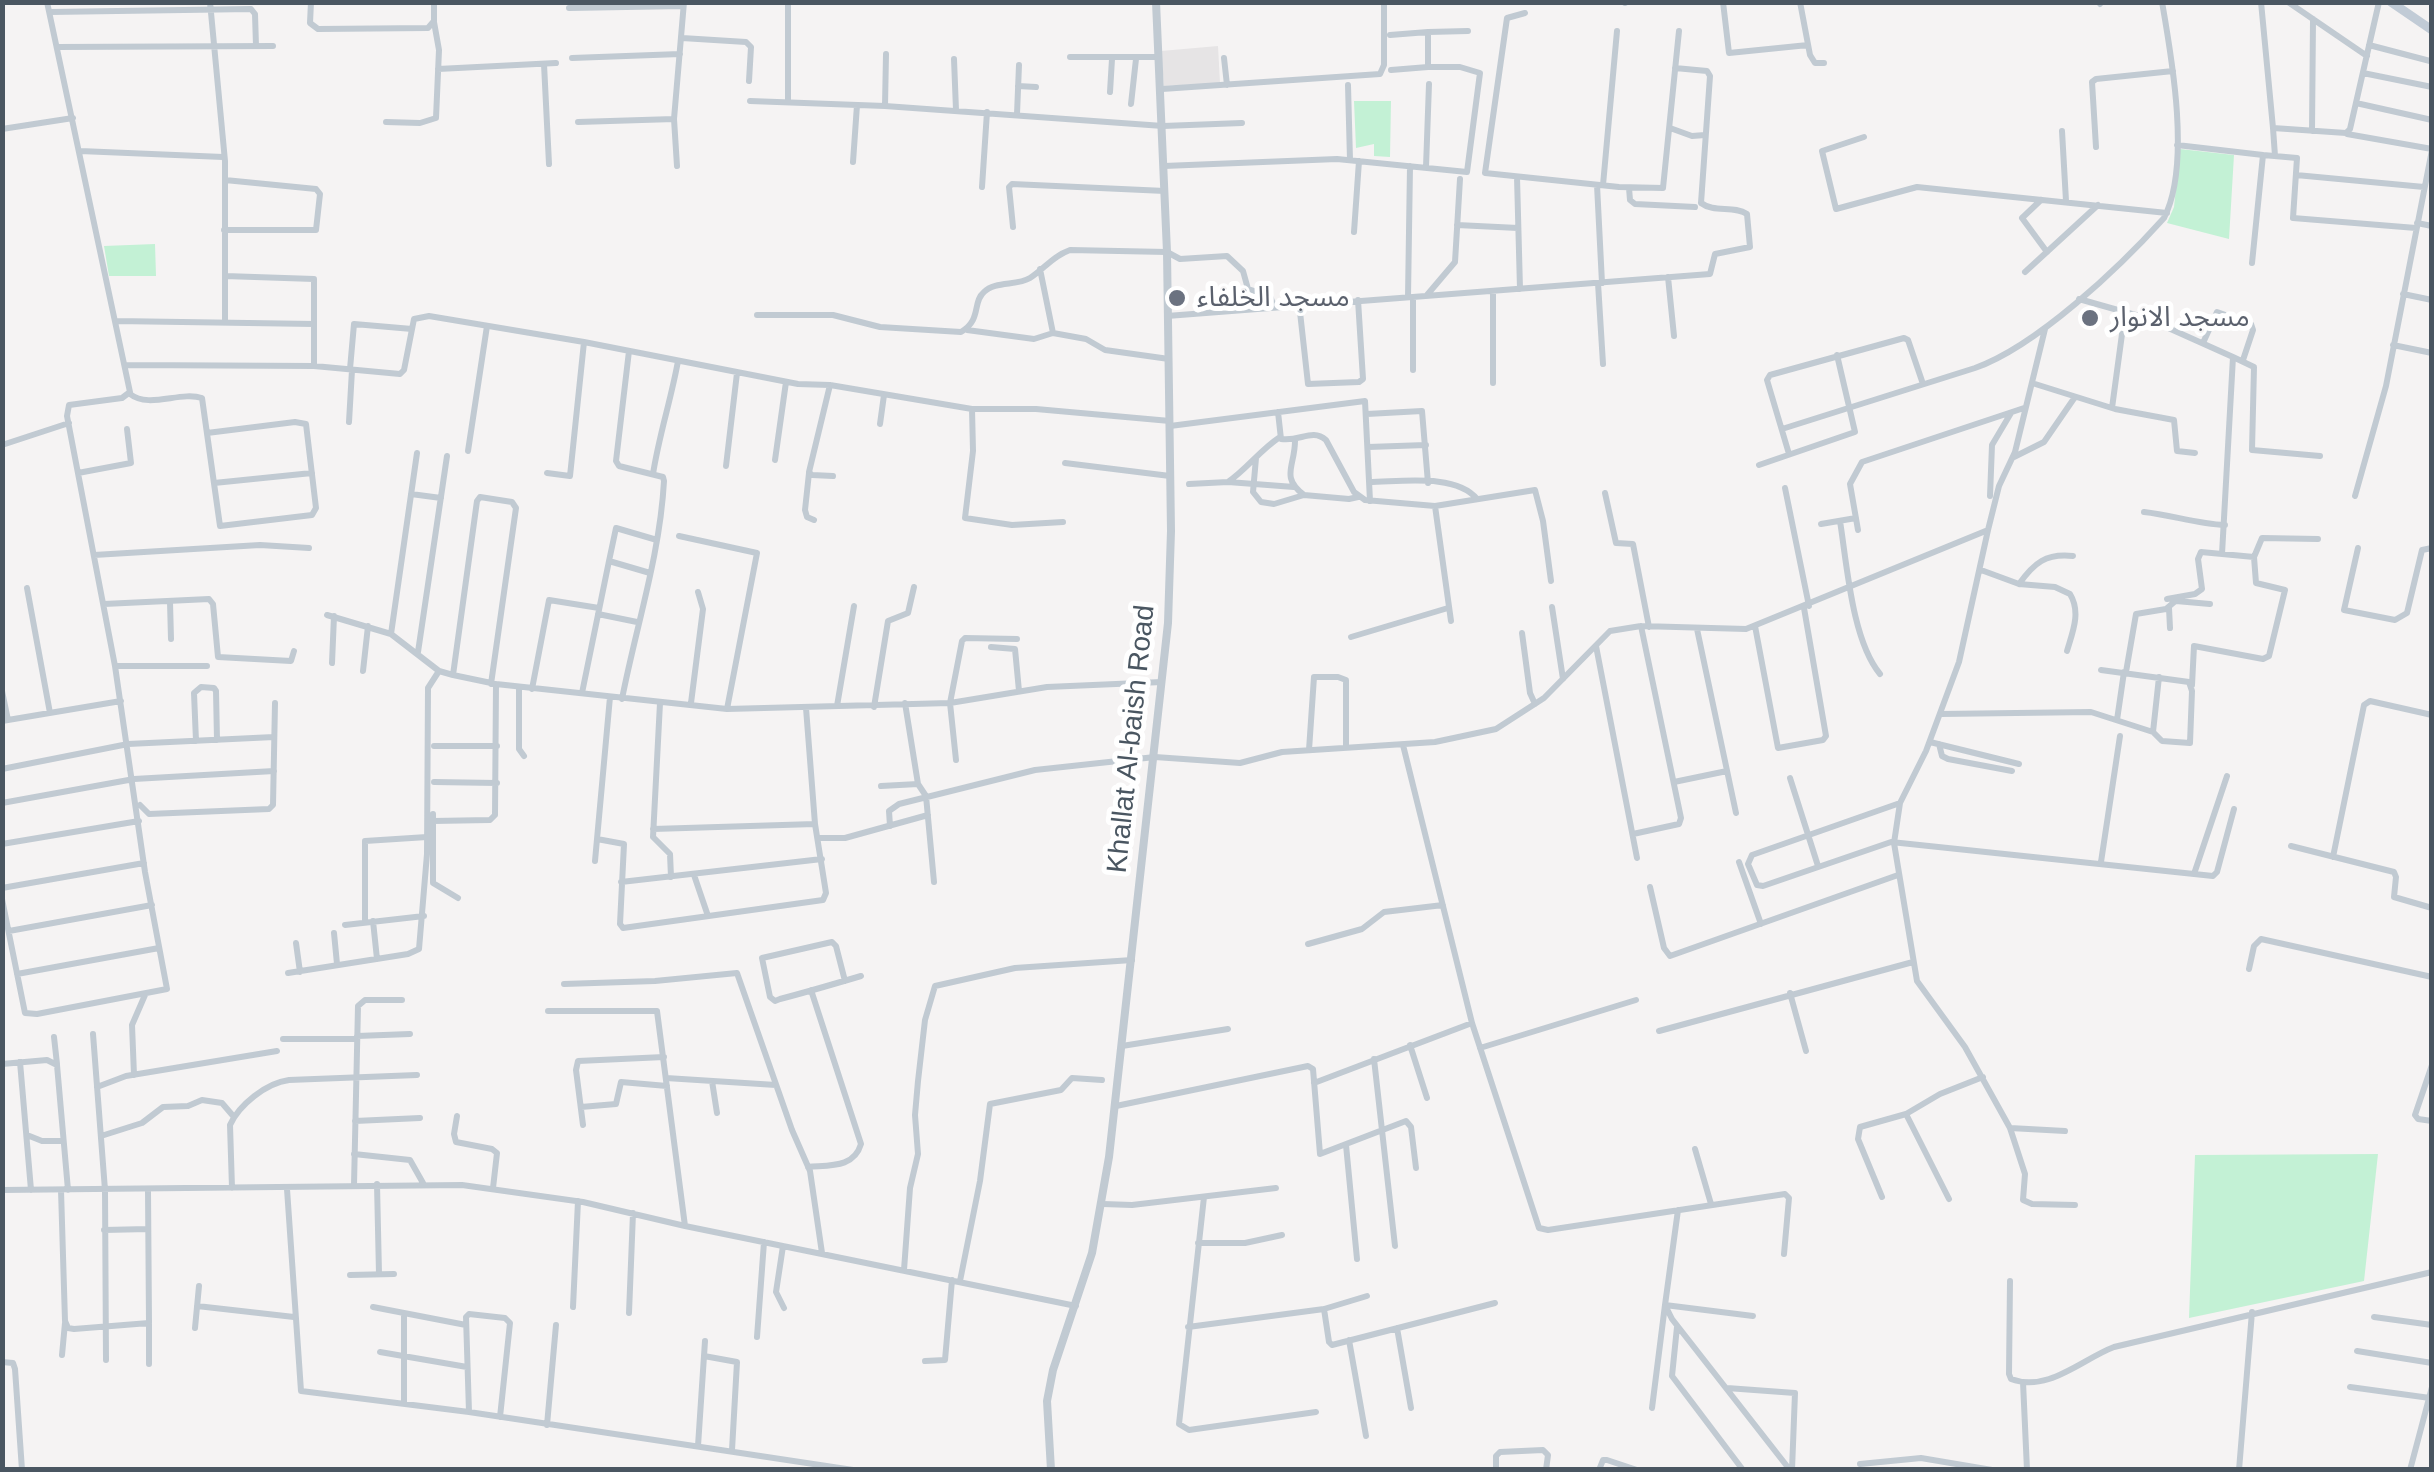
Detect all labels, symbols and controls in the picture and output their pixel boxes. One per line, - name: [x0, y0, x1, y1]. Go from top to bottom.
- place label: مسجد الخلفاء: [1197, 281, 1350, 315]
- marker: مسجد الخلفاء: [1166, 287, 1188, 309]
- place label: مسجد الانوار: [2110, 301, 2250, 335]
- marker: مسجد الانوار: [2079, 307, 2101, 329]
- street label: Khallat Al-baish Road: [1101, 603, 1163, 875]

